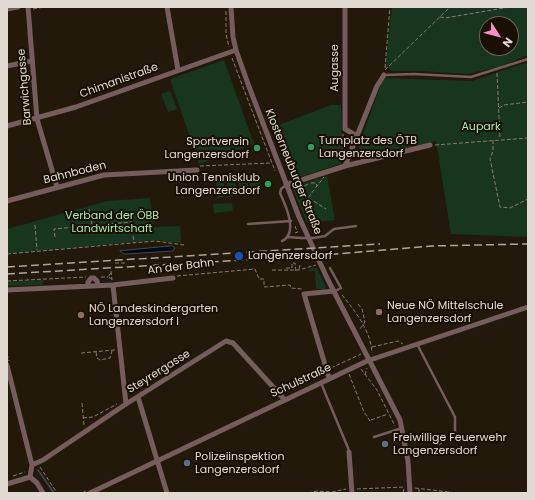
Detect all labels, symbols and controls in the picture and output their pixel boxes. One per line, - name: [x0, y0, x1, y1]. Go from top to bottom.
- north arrow: [479, 16, 519, 56]
- text: N: [499, 34, 517, 51]
- street label: Augasse: [328, 44, 342, 92]
- street label: Barwichgasse: [15, 48, 35, 126]
- street label: Chimanistraße: [78, 61, 160, 101]
- street label: Klosterneuburger Straße: [262, 107, 324, 237]
- park label: Aupark: [461, 120, 501, 134]
- place label: Turnplatz des ÖTB Langenzersdorf: [319, 134, 417, 160]
- place label: Sportverein Langenzersdorf: [165, 135, 249, 161]
- marker: Turnplatz des ÖTB Langenzersdorf: [306, 142, 316, 152]
- marker: Sportverein Langenzersdorf: [252, 143, 262, 153]
- street label: Bahnboden: [42, 159, 108, 187]
- place label: Union Tennisklub Langenzersdorf: [168, 171, 260, 197]
- marker: Union Tennisklub Langenzersdorf: [263, 179, 273, 189]
- park label: Verband der ÖBB Landwirtschaft: [65, 209, 159, 235]
- place label: Langenzersdorf: [248, 249, 332, 263]
- marker: Langenzersdorf: [233, 250, 245, 262]
- street label: An der Bahn: [147, 256, 215, 278]
- place label: Neue NÖ Mittelschule Langenzersdorf: [387, 299, 503, 325]
- place label: NÖ Landeskindergarten Langenzersdorf I: [89, 302, 218, 328]
- marker: Neue NÖ Mittelschule Langenzersdorf: [374, 307, 384, 317]
- marker: NÖ Landeskindergarten Langenzersdorf I: [76, 310, 86, 320]
- street label: Steyrergasse: [125, 347, 193, 397]
- street label: Schulstraße: [269, 361, 333, 401]
- place label: Freiwillige Feuerwehr Langenzersdorf: [393, 431, 507, 457]
- marker: Freiwillige Feuerwehr Langenzersdorf: [380, 439, 390, 449]
- place label: Polizeiinspektion Langenzersdorf: [195, 450, 285, 476]
- marker: Polizeiinspektion Langenzersdorf: [182, 458, 192, 468]

